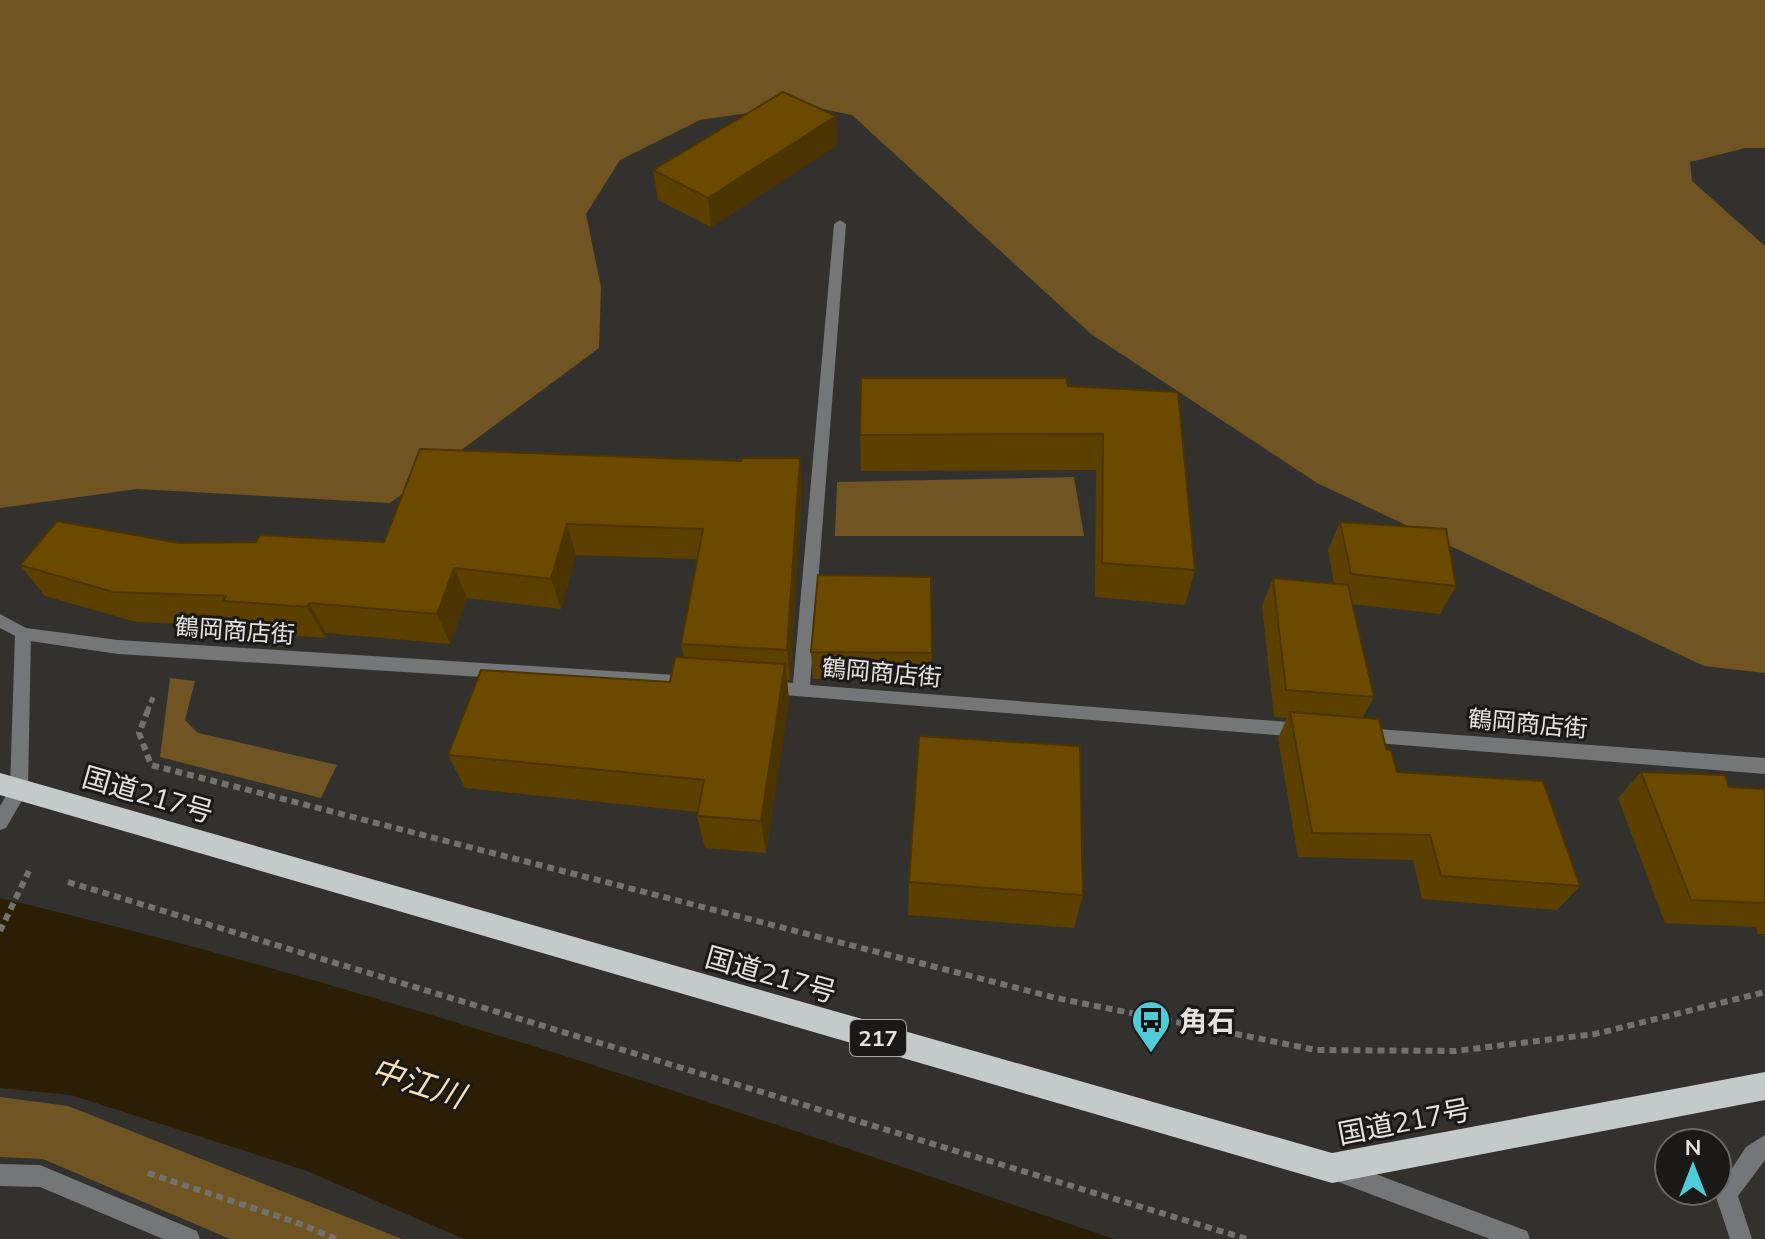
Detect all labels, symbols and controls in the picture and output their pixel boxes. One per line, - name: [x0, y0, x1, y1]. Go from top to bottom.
- street label: 鶴岡商店街: [174, 611, 296, 649]
- street label: 鶴岡商店街: [821, 652, 943, 692]
- street label: 鶴岡商店街: [1467, 703, 1589, 743]
- street label: 国道217号: [79, 759, 217, 829]
- street label: 国道217号: [702, 939, 840, 1009]
- bus stop icon: 角石: [1130, 999, 1172, 1054]
- place label: 角石: [1179, 1003, 1235, 1038]
- road number: 217: [850, 1020, 906, 1056]
- water label: 中江川: [366, 1048, 473, 1117]
- street label: 国道217号: [1335, 1091, 1473, 1151]
- north arrow: [1653, 1127, 1733, 1207]
- text: N: [1685, 1133, 1701, 1161]

